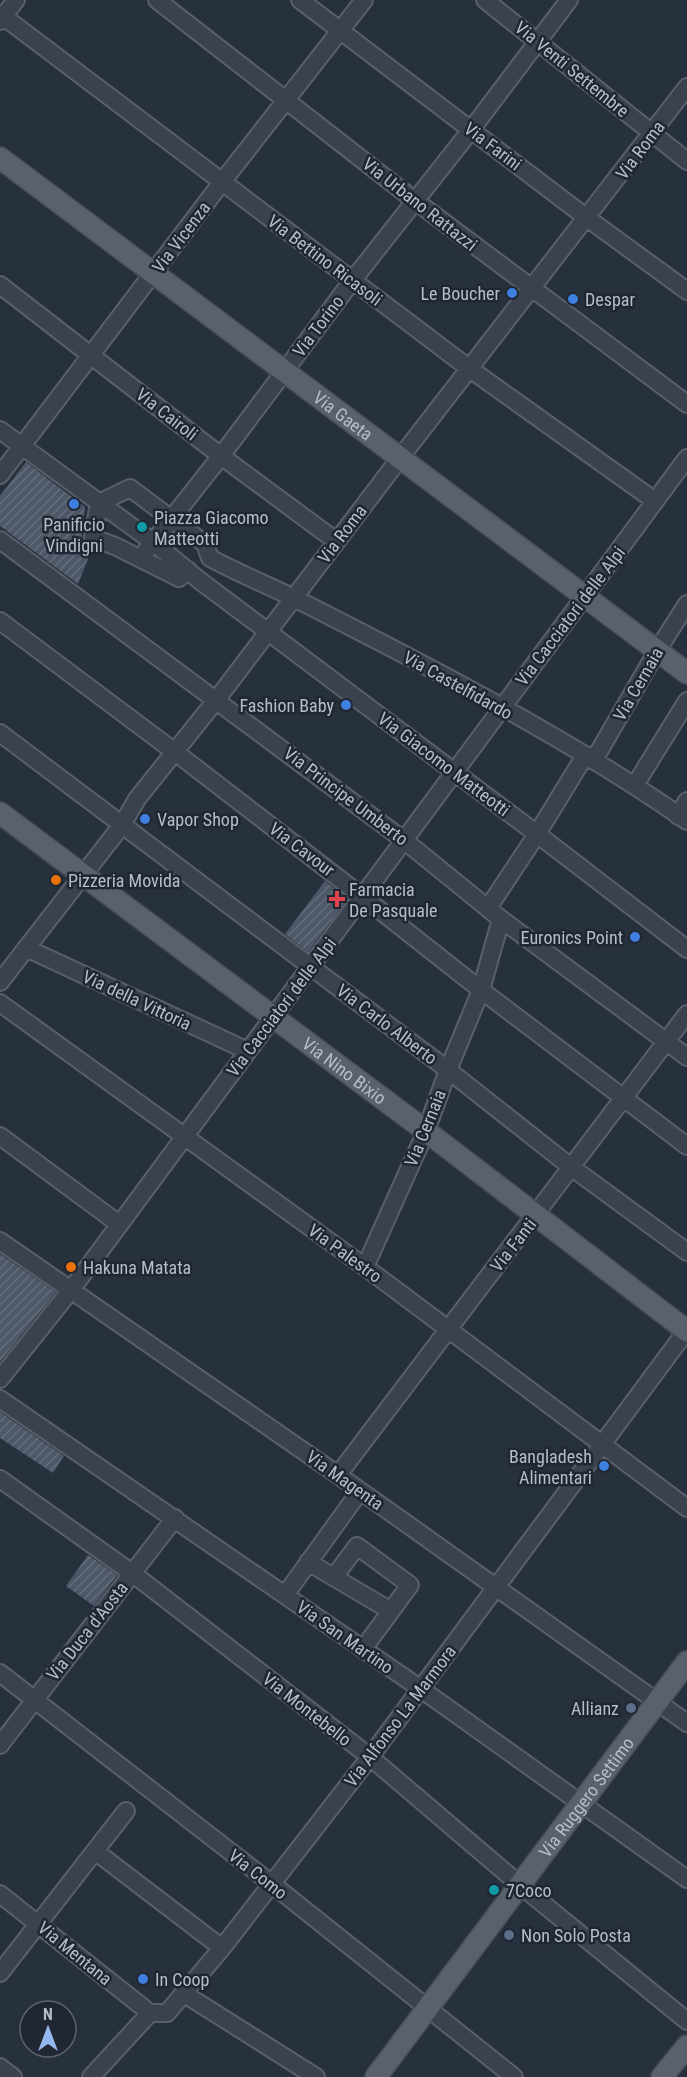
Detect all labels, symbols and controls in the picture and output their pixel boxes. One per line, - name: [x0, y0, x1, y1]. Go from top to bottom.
- street label: Via Venti Settembre: [511, 17, 633, 121]
- street label: Via Roma: [611, 117, 669, 183]
- street label: Via Farini: [460, 118, 526, 174]
- street label: Via Urbano Rattazzi: [359, 153, 481, 255]
- street label: Via Vicenza: [148, 197, 214, 277]
- street label: Via Bettino Ricasoli: [264, 210, 386, 310]
- place label: Le Boucher: [420, 283, 501, 304]
- marker: Le Boucher: [505, 286, 519, 300]
- place label: Despar: [585, 289, 635, 310]
- street label: Via Torino: [288, 291, 348, 361]
- marker: Despar: [566, 292, 580, 306]
- street label: Via Cairoli: [132, 383, 202, 445]
- street label: Via Gaeta: [309, 386, 377, 444]
- marker: Panificio Vindigni: [67, 497, 81, 511]
- street label: Via Roma: [313, 501, 371, 567]
- place label: Piazza Giacomo Matteotti: [154, 507, 269, 549]
- place label: Panificio Vindigni: [43, 514, 105, 556]
- marker: Piazza Giacomo Matteotti: [135, 520, 149, 534]
- street label: Via Cacciatori delle Alpi: [511, 542, 629, 690]
- street label: Via Cernaia: [609, 644, 667, 724]
- street label: Via Castelfidardo: [400, 646, 516, 724]
- place label: Fashion Baby: [239, 695, 335, 716]
- marker: Fashion Baby: [339, 698, 353, 712]
- street label: Via Giacomo Matteotti: [374, 708, 514, 820]
- street label: Via Principe Umberto: [280, 742, 412, 850]
- place label: Vapor Shop: [157, 809, 239, 830]
- marker: Vapor Shop: [138, 812, 152, 826]
- street label: Via Cavour: [265, 818, 339, 881]
- place label: Pizzeria Movida: [68, 870, 180, 891]
- marker: Pizzeria Movida: [49, 873, 63, 887]
- place label: Farmacia De Pasquale: [349, 879, 437, 921]
- marker: Farmacia De Pasquale: [330, 892, 344, 906]
- place label: Euronics Point: [521, 927, 623, 948]
- marker: Euronics Point: [628, 930, 642, 944]
- street label: Via Cacciatori delle Alpi: [222, 933, 340, 1081]
- street label: Via della Vittoria: [79, 966, 195, 1034]
- street label: Via Carlo Alberto: [333, 979, 441, 1069]
- street label: Via Nino Bixio: [299, 1032, 391, 1108]
- street label: Via Cernaia: [400, 1086, 450, 1170]
- street label: Via Fanti: [486, 1214, 540, 1276]
- street label: Via Palestro: [304, 1219, 386, 1287]
- place label: Hakuna Matata: [83, 1257, 191, 1278]
- marker: Hakuna Matata: [64, 1260, 78, 1274]
- street label: Via Magenta: [302, 1446, 388, 1514]
- place label: Bangladesh Alimentari: [509, 1446, 592, 1488]
- marker: Bangladesh Alimentari: [597, 1459, 611, 1473]
- street label: Via Duca d'Aosta: [42, 1577, 132, 1685]
- street label: Via San Martino: [293, 1596, 397, 1678]
- street label: Via Alfonso La Marmora: [340, 1641, 460, 1791]
- street label: Via Montebello: [258, 1668, 356, 1750]
- place label: Allianz: [571, 1698, 619, 1719]
- marker: Allianz: [624, 1701, 638, 1715]
- street label: Via Ruggero Settimo: [534, 1733, 638, 1861]
- street label: Via Como: [224, 1845, 292, 1903]
- place label: 7Coco: [506, 1880, 551, 1901]
- marker: 7Coco: [487, 1883, 501, 1897]
- street label: Via Mentana: [34, 1917, 116, 1989]
- place label: Non Solo Posta: [521, 1925, 631, 1946]
- marker: Non Solo Posta: [502, 1928, 516, 1942]
- place label: In Coop: [155, 1969, 210, 1990]
- marker: In Coop: [136, 1972, 150, 1986]
- north arrow: [18, 1999, 78, 2059]
- text: N: [43, 2005, 53, 2024]

